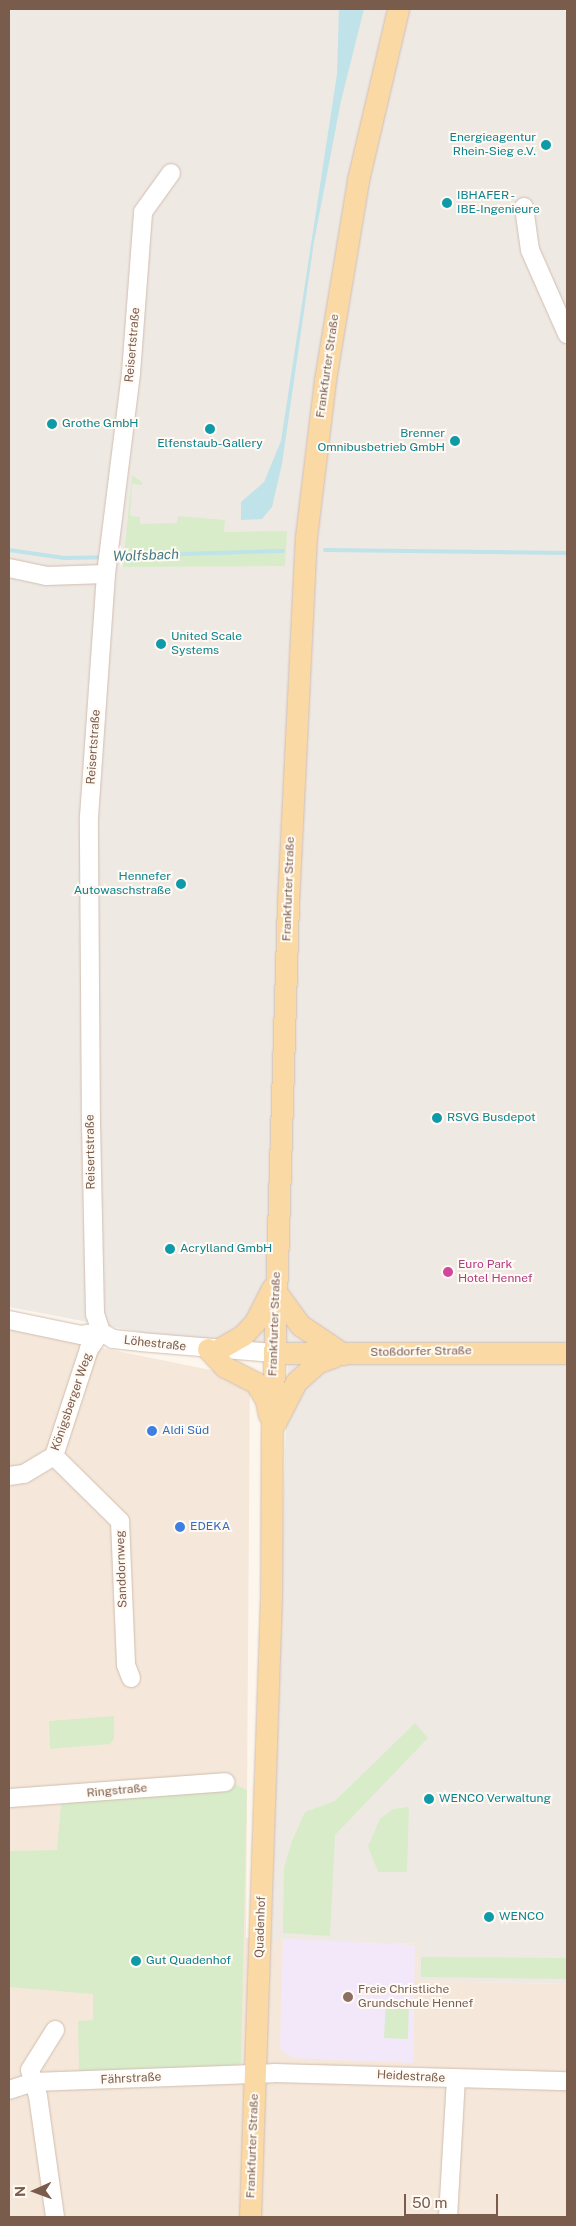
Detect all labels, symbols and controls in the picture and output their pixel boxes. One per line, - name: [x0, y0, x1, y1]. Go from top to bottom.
- place label: Energieagentur Rhein-Sieg e.V.: [450, 131, 536, 159]
- marker: Energieagentur Rhein-Sieg e.V.: [540, 139, 552, 151]
- place label: IBHAFER - IBE-Ingenieure: [457, 189, 540, 217]
- marker: IBHAFER - IBE-Ingenieure: [441, 197, 453, 209]
- street label: Reisertstraße: [123, 307, 143, 383]
- street label: Frankfurter Straße: [314, 313, 342, 419]
- place label: Grothe GmbH: [62, 417, 139, 431]
- marker: Grothe GmbH: [46, 418, 58, 430]
- marker: Elfenstaub-Gallery: [204, 423, 216, 435]
- place label: Brenner Omnibusbetrieb GmbH: [317, 427, 445, 455]
- marker: Brenner Omnibusbetrieb GmbH: [449, 435, 461, 447]
- place label: Elfenstaub-Gallery: [157, 437, 263, 451]
- water label: Wolfsbach: [113, 545, 179, 565]
- place label: United Scale Systems: [171, 630, 242, 658]
- marker: United Scale Systems: [155, 638, 167, 650]
- street label: Reisertstraße: [84, 709, 104, 785]
- street label: Frankfurter Straße: [280, 836, 298, 942]
- place label: Hennefer Autowaschstraße: [74, 870, 171, 898]
- marker: Hennefer Autowaschstraße: [175, 878, 187, 890]
- place label: RSVG Busdepot: [447, 1111, 536, 1125]
- marker: RSVG Busdepot: [431, 1112, 443, 1124]
- street label: Reisertstraße: [83, 1114, 99, 1190]
- place label: Acrylland GmbH: [180, 1242, 272, 1256]
- marker: Acrylland GmbH: [164, 1243, 176, 1255]
- place label: Euro Park Hotel Hennef: [458, 1258, 533, 1286]
- marker: Euro Park Hotel Hennef: [442, 1266, 454, 1278]
- street label: Frankfurter Straße: [266, 1271, 284, 1377]
- street label: Löhestraße: [123, 1334, 187, 1354]
- street label: Stoßdorfer Straße: [370, 1344, 472, 1360]
- street label: Königsberger Weg: [48, 1351, 96, 1453]
- place label: Aldi Süd: [162, 1424, 209, 1438]
- marker: Aldi Süd: [146, 1425, 158, 1437]
- place label: EDEKA: [190, 1520, 230, 1534]
- marker: EDEKA: [174, 1521, 186, 1533]
- street label: Sanddornweg: [113, 1530, 131, 1608]
- street label: Ringstraße: [86, 1781, 148, 1801]
- place label: WENCO Verwaltung: [439, 1792, 551, 1806]
- marker: WENCO Verwaltung: [423, 1793, 435, 1805]
- street label: Quadenhof: [253, 1896, 269, 1958]
- place label: WENCO: [499, 1910, 544, 1924]
- marker: WENCO: [483, 1911, 495, 1923]
- place label: Gut Quadenhof: [146, 1954, 231, 1968]
- marker: Gut Quadenhof: [130, 1955, 142, 1967]
- place label: Freie Christliche Grundschule Hennef: [358, 1983, 473, 2011]
- marker: Freie Christliche Grundschule Hennef: [342, 1991, 354, 2003]
- street label: Heidestraße: [376, 2068, 446, 2086]
- street label: Fährstraße: [100, 2070, 162, 2088]
- street label: Frankfurter Straße: [244, 2093, 262, 2199]
- north arrow: [10, 2166, 60, 2216]
- scale bar: [406, 2184, 500, 2216]
- text: N: [12, 2186, 28, 2197]
- text: 50 m: [412, 2194, 447, 2211]

